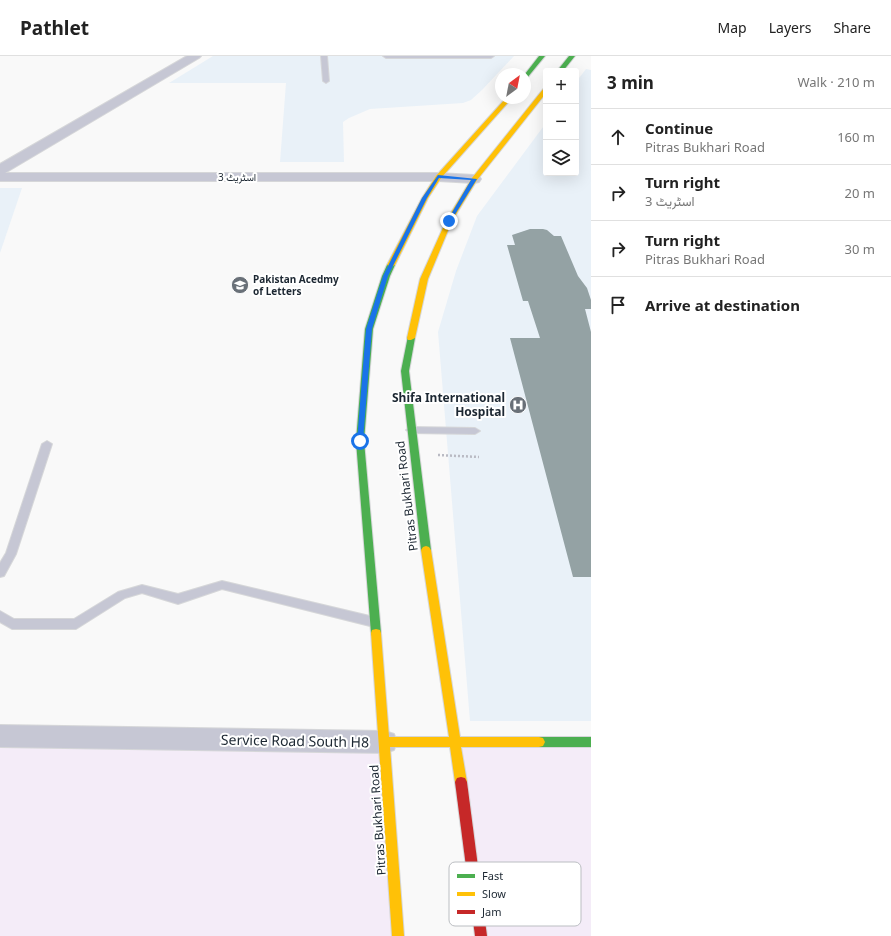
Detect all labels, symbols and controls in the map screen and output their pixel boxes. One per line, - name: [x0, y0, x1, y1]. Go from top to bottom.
- text: Pathlet: [20, 15, 89, 41]
- text: Map: [718, 18, 747, 37]
- text: Layers: [769, 18, 811, 37]
- text: Share: [833, 18, 871, 37]
- north arrow: [495, 68, 531, 104]
- map controls: [543, 68, 579, 176]
- button: +: [543, 68, 579, 104]
- text: 3 min: [607, 71, 654, 94]
- text: Walk · 210 m: [797, 73, 875, 91]
- button: −: [543, 104, 579, 140]
- text: Continue: [645, 118, 713, 138]
- icon: ahead: [607, 126, 629, 148]
- text: 160 m: [837, 128, 875, 146]
- text: Pitras Bukhari Road: [645, 138, 765, 156]
- button: layers: [543, 140, 579, 176]
- street label: اسٹریٹ 3: [218, 170, 256, 184]
- text: Turn right: [645, 172, 720, 192]
- icon: right: [607, 182, 629, 204]
- text: 20 m: [845, 184, 875, 202]
- text: اسٹریٹ 3: [645, 192, 695, 210]
- route end: [440, 212, 458, 230]
- text: Turn right: [645, 230, 720, 250]
- icon: right: [607, 238, 629, 260]
- text: 30 m: [845, 240, 875, 258]
- text: Pitras Bukhari Road: [645, 250, 765, 268]
- place label: Pakistan Acedmy of Letters: [253, 272, 339, 298]
- school or university icon: Pakistan Acedmy of Letters: [230, 275, 250, 295]
- icon: arrive: [607, 294, 629, 316]
- text: Arrive at destination: [645, 295, 800, 315]
- place label: Shifa International Hospital: [392, 389, 505, 420]
- hospital icon: Shifa International Hospital: [508, 395, 528, 415]
- route start: [351, 432, 369, 450]
- street label: Pitras Bukhari Road: [391, 440, 422, 552]
- street label: Service Road South H8: [221, 730, 369, 751]
- street label: Pitras Bukhari Road: [365, 764, 390, 876]
- legend: [449, 862, 581, 926]
- text: Fast: [482, 868, 503, 883]
- text: Slow: [482, 886, 506, 901]
- text: Jam: [481, 904, 501, 919]

